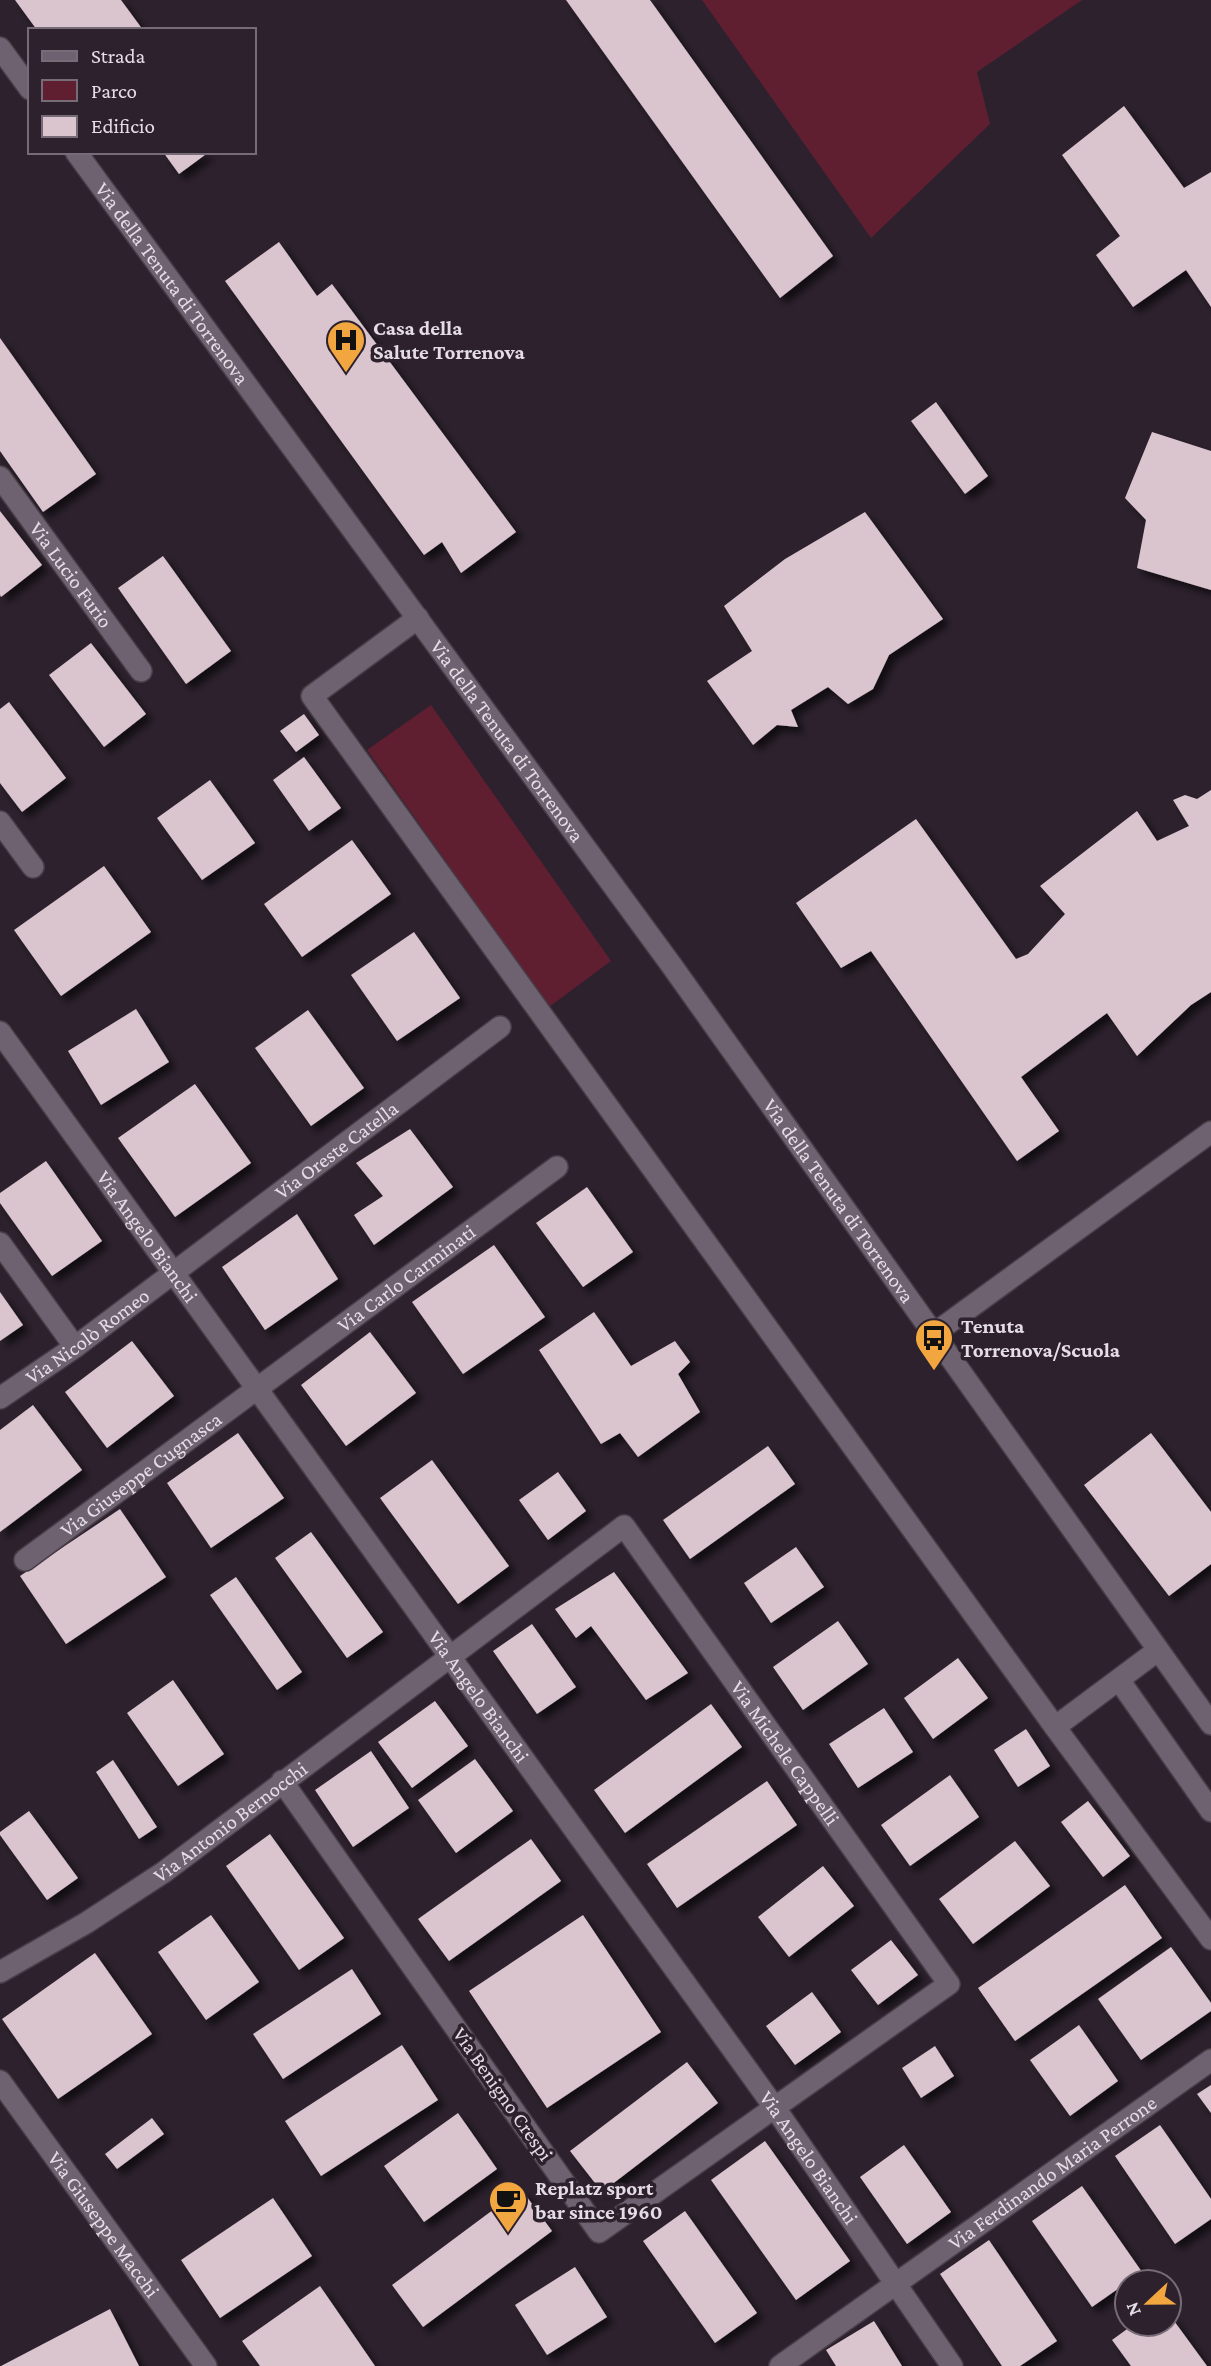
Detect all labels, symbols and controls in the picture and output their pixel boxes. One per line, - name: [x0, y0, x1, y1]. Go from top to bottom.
- legend: [28, 28, 256, 154]
- text: Strada: [91, 44, 146, 68]
- text: Parco: [91, 79, 137, 103]
- text: Edificio: [91, 114, 155, 138]
- street label: Via della Tenuta di Torrenova: [90, 178, 254, 390]
- place label: Casa della Salute Torrenova: [373, 316, 525, 364]
- hospital icon: Casa della Salute Torrenova: [325, 319, 367, 374]
- street label: Via Lucio Furio: [25, 517, 118, 633]
- street label: Via della Tenuta di Torrenova: [425, 635, 589, 847]
- street label: Via della Tenuta di Torrenova: [758, 1094, 920, 1308]
- street label: Via Oreste Catella: [270, 1096, 403, 1204]
- street label: Via Angelo Bianchi: [92, 1166, 203, 1307]
- street label: Via Carlo Carminati: [333, 1219, 480, 1337]
- street label: Via Nicolò Romeo: [21, 1283, 154, 1389]
- place label: Tenuta Torrenova/Scuola: [961, 1314, 1121, 1362]
- bus stop icon: Tenuta Torrenova/Scuola: [913, 1317, 955, 1372]
- street label: Via Giuseppe Cugnasca: [55, 1407, 226, 1542]
- street label: Via Angelo Bianchi: [423, 1626, 534, 1768]
- street label: Via Michele Cappelli: [726, 1676, 845, 1830]
- street label: Via Antonio Bernocchi: [149, 1756, 312, 1888]
- street label: Via Benigno Crespi: [448, 2023, 558, 2166]
- street label: Via Angelo Bianchi: [755, 2086, 863, 2229]
- street label: Via Ferdinando Maria Perrone: [944, 2091, 1161, 2255]
- street label: Via Giuseppe Macchi: [43, 2147, 165, 2303]
- place label: Replatz sport bar since 1960: [534, 2176, 662, 2224]
- cafe icon: Replatz sport bar since 1960: [487, 2179, 529, 2234]
- north arrow: [1113, 2268, 1183, 2338]
- text: N: [1121, 2299, 1145, 2319]

